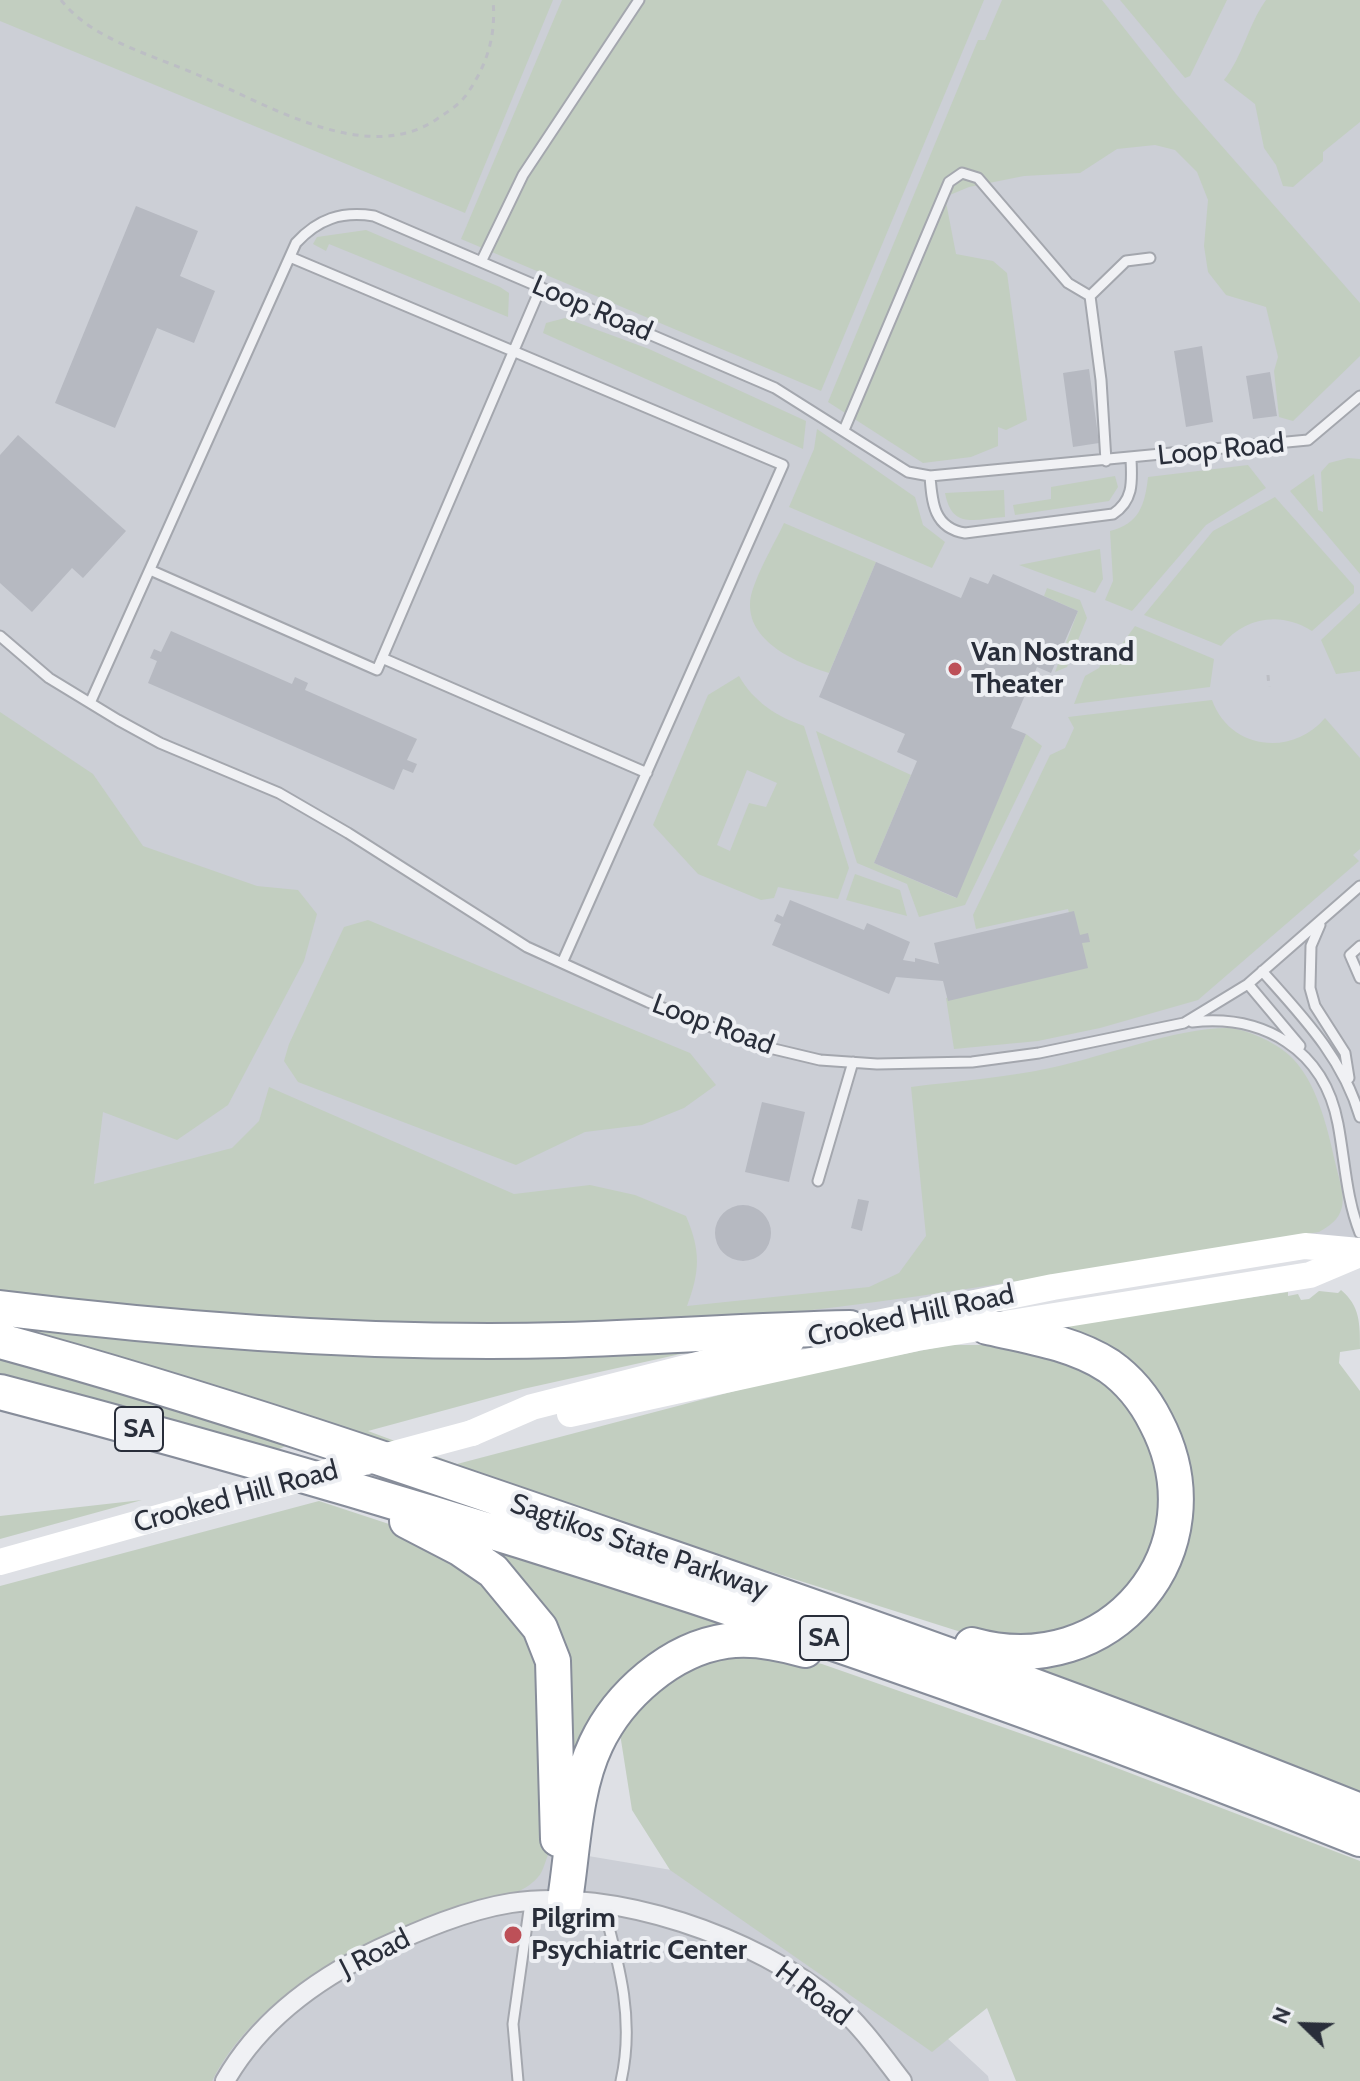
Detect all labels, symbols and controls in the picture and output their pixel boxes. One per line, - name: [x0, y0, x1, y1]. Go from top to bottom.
- street label: Loop Road: [527, 269, 657, 349]
- street label: Loop Road: [1156, 427, 1286, 473]
- place label: Van Nostrand Theater: [971, 636, 1134, 702]
- marker: Van Nostrand Theater: [946, 660, 964, 678]
- street label: Loop Road: [648, 987, 778, 1063]
- street label: Crooked Hill Road: [805, 1278, 1017, 1354]
- road number: SA: [115, 1407, 163, 1451]
- street label: Crooked Hill Road: [130, 1454, 342, 1540]
- street label: Sagtikos State Parkway: [506, 1487, 772, 1607]
- road number: SA: [800, 1616, 848, 1660]
- place label: Pilgrim Psychiatric Center: [531, 1902, 747, 1968]
- street label: J Road: [334, 1922, 416, 1986]
- marker: Pilgrim Psychiatric Center: [502, 1924, 524, 1946]
- street label: H Road: [768, 1954, 858, 2034]
- north arrow: [1264, 1985, 1344, 2065]
- text: N: [1266, 2003, 1297, 2028]

